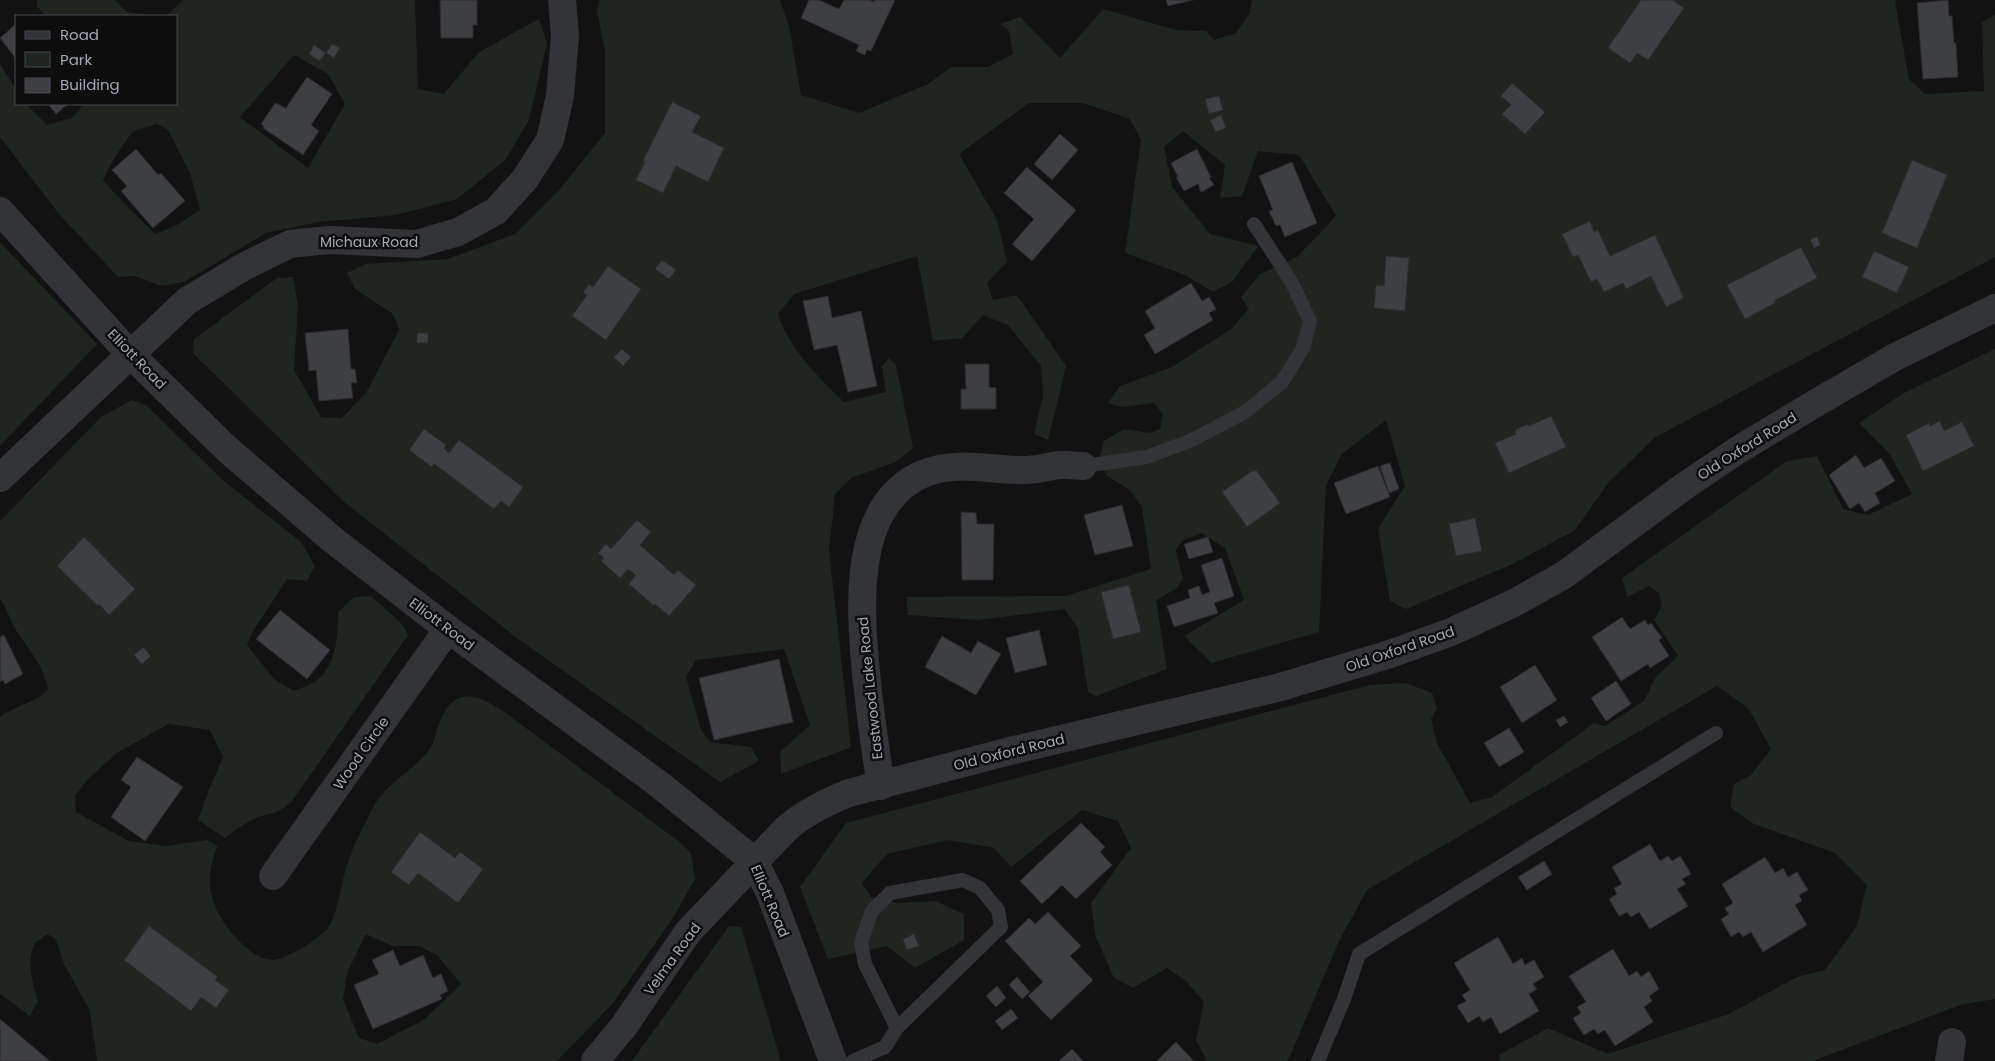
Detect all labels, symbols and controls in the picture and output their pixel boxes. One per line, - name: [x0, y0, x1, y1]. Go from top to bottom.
- legend: [15, 15, 178, 105]
- text: Road: [60, 24, 99, 45]
- text: Park: [60, 49, 92, 70]
- text: Building: [60, 74, 120, 95]
- street label: Michaux Road: [320, 232, 418, 252]
- street label: Elliott Road: [103, 324, 171, 394]
- street label: Old Oxford Road: [1693, 407, 1801, 485]
- street label: Elliott Road: [405, 593, 479, 655]
- street label: Eastwood Lake Road: [853, 616, 887, 760]
- street label: Old Oxford Road: [1343, 621, 1457, 677]
- street label: Wood Circle: [328, 712, 394, 794]
- street label: Old Oxford Road: [951, 729, 1067, 775]
- street label: Elliott Road: [746, 862, 794, 940]
- street label: Velma Road: [639, 918, 705, 1000]

